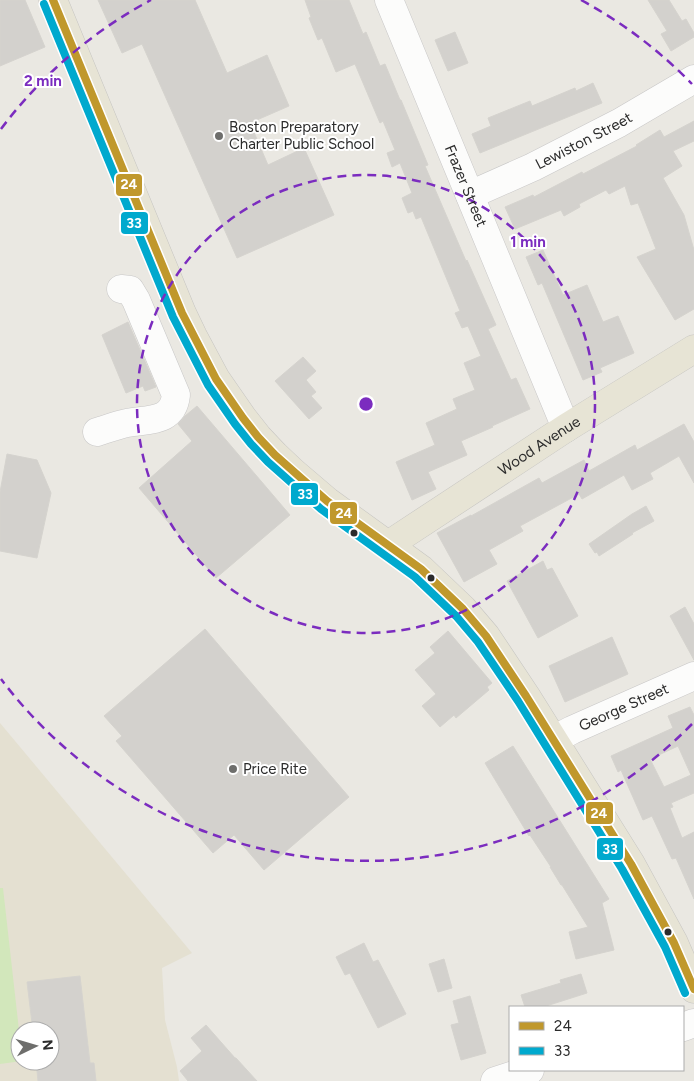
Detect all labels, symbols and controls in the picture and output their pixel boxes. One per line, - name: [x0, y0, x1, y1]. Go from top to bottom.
- text: 2 min: [24, 72, 62, 90]
- street label: Lewiston Street: [532, 108, 636, 173]
- place label: Boston Preparatory Charter Public School: [229, 118, 374, 153]
- marker: Boston Preparatory Charter Public School: [213, 130, 225, 142]
- street label: Frazer Street: [441, 142, 491, 230]
- line badge: 24: [115, 173, 143, 197]
- text: 24: [121, 176, 138, 193]
- line badge: 33: [120, 211, 149, 235]
- text: 33: [126, 215, 142, 232]
- text: 1 min: [510, 233, 546, 251]
- centre of rings: [357, 395, 375, 413]
- street label: Wood Avenue: [495, 412, 584, 479]
- line badge: 33: [290, 482, 319, 506]
- text: 33: [297, 486, 313, 503]
- line badge: 24: [329, 501, 358, 525]
- text: 24: [336, 505, 353, 522]
- unlabelled marker: [349, 528, 359, 538]
- unlabelled marker: [426, 573, 436, 583]
- street label: George Street: [576, 679, 672, 735]
- place label: Price Rite: [243, 760, 307, 778]
- marker: Price Rite: [227, 763, 239, 775]
- line badge: 24: [585, 801, 614, 825]
- text: 24: [591, 805, 608, 822]
- line badge: 33: [596, 837, 624, 861]
- text: 33: [602, 841, 618, 858]
- unlabelled marker: [663, 927, 673, 937]
- legend: [509, 1006, 684, 1071]
- text: 24: [554, 1017, 572, 1035]
- north arrow: [10, 1021, 60, 1071]
- text: N: [39, 1039, 56, 1051]
- text: 33: [554, 1042, 570, 1060]

